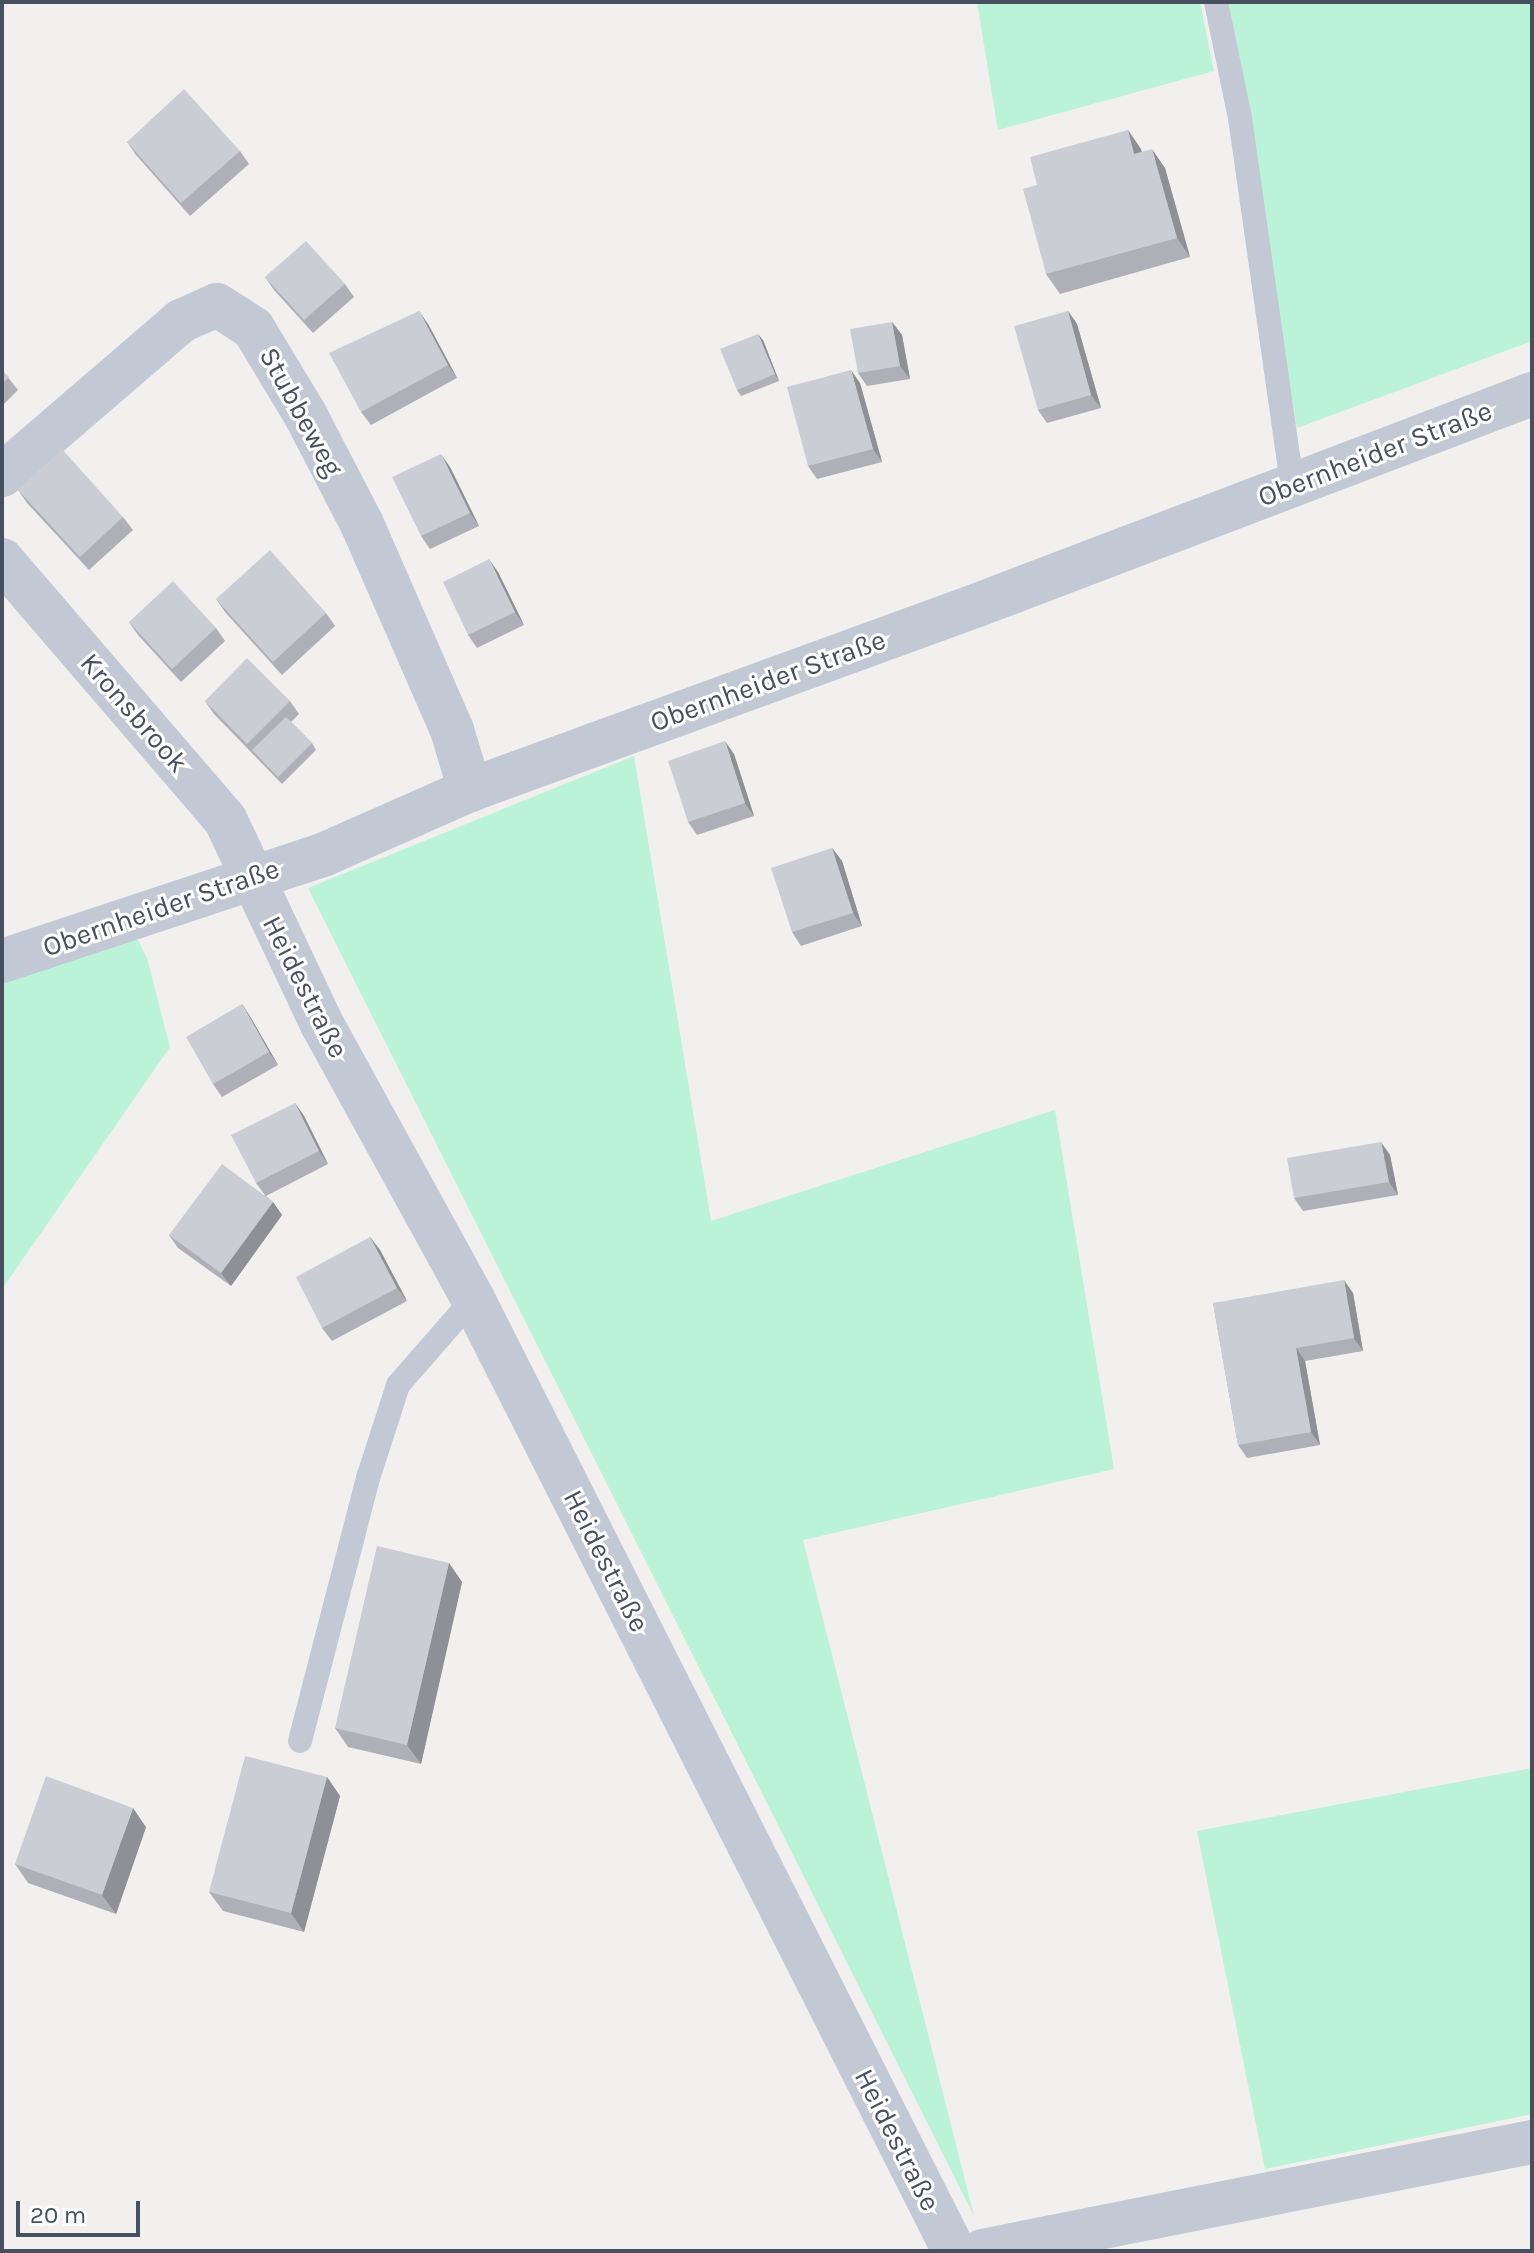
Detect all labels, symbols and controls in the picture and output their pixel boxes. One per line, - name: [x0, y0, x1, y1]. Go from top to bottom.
- street label: Stubbeweg: [252, 342, 350, 482]
- street label: Obernheider Straße: [1253, 394, 1497, 514]
- street label: Obernheider Straße: [646, 623, 890, 739]
- street label: Kronsbrook: [73, 646, 195, 780]
- street label: Obernheider Straße: [38, 852, 284, 964]
- street label: Heidestraße: [255, 910, 355, 1064]
- street label: Heidestraße: [556, 1484, 656, 1638]
- street label: Heidestraße: [847, 2063, 947, 2217]
- scale bar: [20, 2185, 144, 2235]
- text: 20 m: [30, 2201, 86, 2229]

